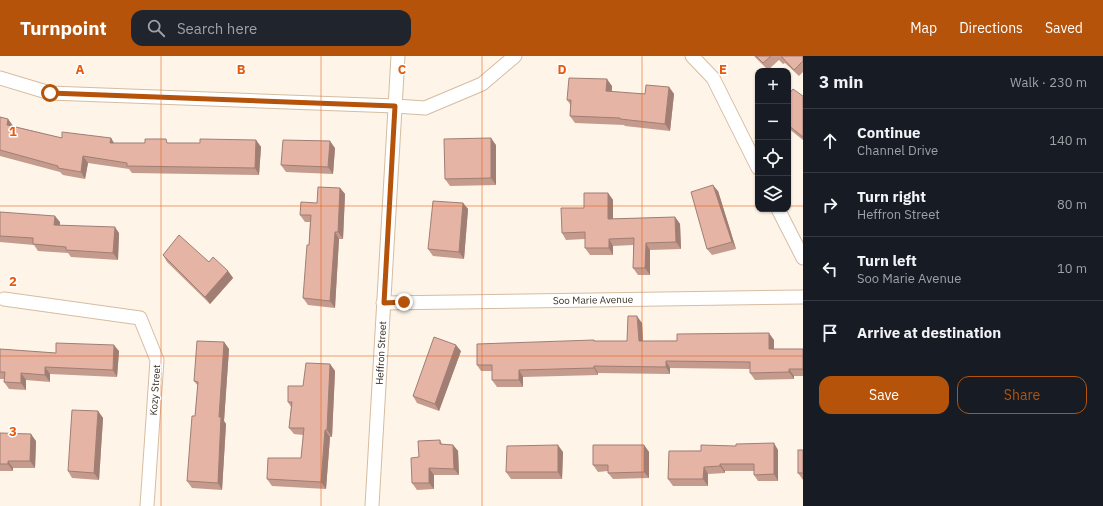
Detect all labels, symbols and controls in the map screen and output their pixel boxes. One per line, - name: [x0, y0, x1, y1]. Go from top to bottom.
- search box: [131, 10, 411, 46]
- text: Turnpoint: [20, 16, 107, 40]
- icon: search: [145, 17, 167, 39]
- text: Search here: [177, 19, 257, 38]
- text: Map: [910, 19, 937, 37]
- text: Directions: [959, 19, 1023, 37]
- text: Saved: [1045, 19, 1083, 37]
- text: A: [76, 61, 85, 78]
- text: B: [237, 61, 246, 78]
- text: C: [398, 61, 407, 78]
- text: D: [557, 61, 567, 78]
- text: E: [719, 61, 727, 78]
- map controls: [755, 68, 791, 212]
- button: +: [755, 68, 791, 104]
- text: 3 min: [819, 71, 863, 93]
- text: Walk · 230 m: [1010, 74, 1087, 91]
- route start: [41, 84, 59, 102]
- button: −: [755, 104, 791, 140]
- text: 1: [9, 123, 17, 140]
- text: Continue: [857, 123, 921, 142]
- icon: ahead: [819, 130, 841, 152]
- text: 140 m: [1049, 132, 1087, 149]
- button: locate: [755, 140, 791, 176]
- text: Channel Drive: [857, 142, 938, 159]
- button: layers: [755, 176, 791, 212]
- text: Turn right: [857, 187, 926, 206]
- icon: right: [819, 194, 841, 216]
- text: 80 m: [1057, 196, 1087, 213]
- text: Heffron Street: [857, 206, 940, 223]
- text: Turn left: [857, 251, 917, 270]
- icon: left: [819, 258, 841, 280]
- text: 10 m: [1057, 260, 1087, 277]
- text: Soo Marie Avenue: [857, 270, 961, 287]
- text: 2: [9, 273, 17, 290]
- route end: [395, 293, 413, 311]
- street label: Soo Marie Avenue: [553, 293, 634, 307]
- street label: Heffron Street: [373, 320, 389, 385]
- icon: arrive: [819, 322, 841, 344]
- text: Arrive at destination: [857, 323, 1001, 342]
- street label: Kozy Street: [147, 364, 163, 416]
- button: Save: [819, 376, 949, 414]
- button: Share: [957, 376, 1087, 414]
- text: 3: [9, 423, 17, 440]

